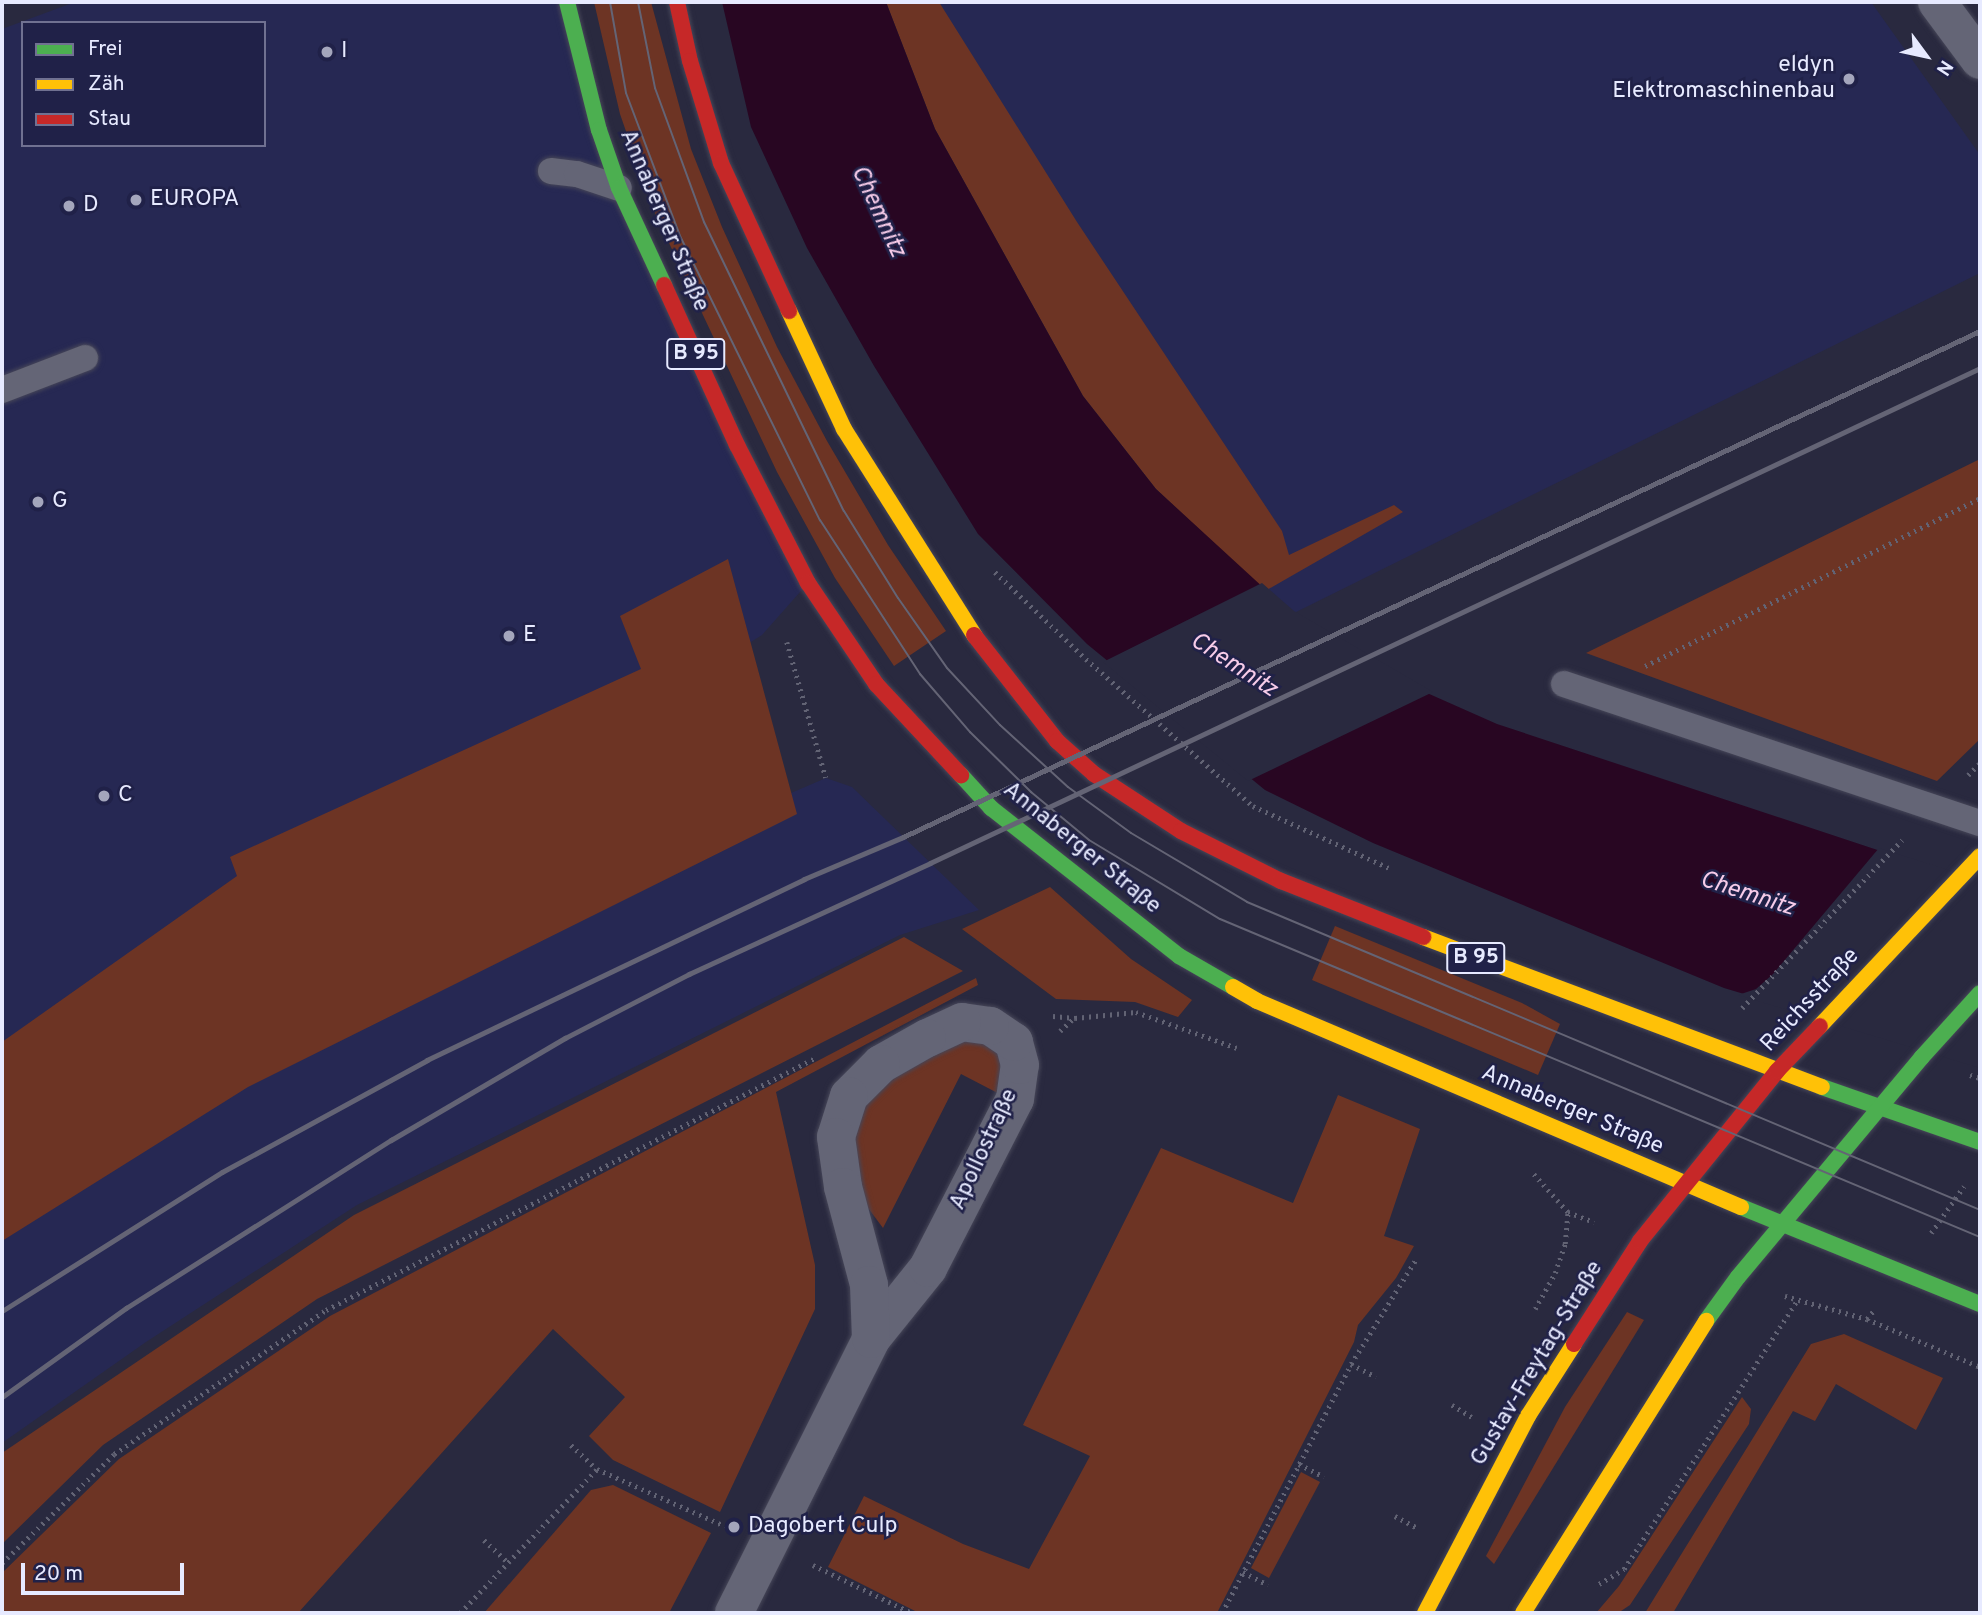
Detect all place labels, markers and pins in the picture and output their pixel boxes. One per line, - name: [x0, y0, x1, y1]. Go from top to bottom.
- place label: I: [341, 38, 348, 66]
- marker: I: [319, 44, 335, 60]
- place label: eldyn Elektromaschinenbau: [1612, 52, 1835, 106]
- marker: eldyn Elektromaschinenbau: [1841, 71, 1857, 87]
- place label: EUROPA: [150, 186, 239, 214]
- place label: D: [83, 192, 99, 220]
- marker: EUROPA: [128, 192, 144, 208]
- marker: D: [61, 198, 77, 214]
- place label: G: [52, 488, 68, 516]
- marker: G: [30, 494, 46, 510]
- place label: E: [523, 622, 537, 650]
- marker: E: [501, 628, 517, 644]
- place label: C: [118, 782, 133, 810]
- marker: C: [96, 788, 112, 804]
- place label: Dagobert Culp: [748, 1513, 898, 1541]
- marker: Dagobert Culp: [726, 1519, 742, 1535]

